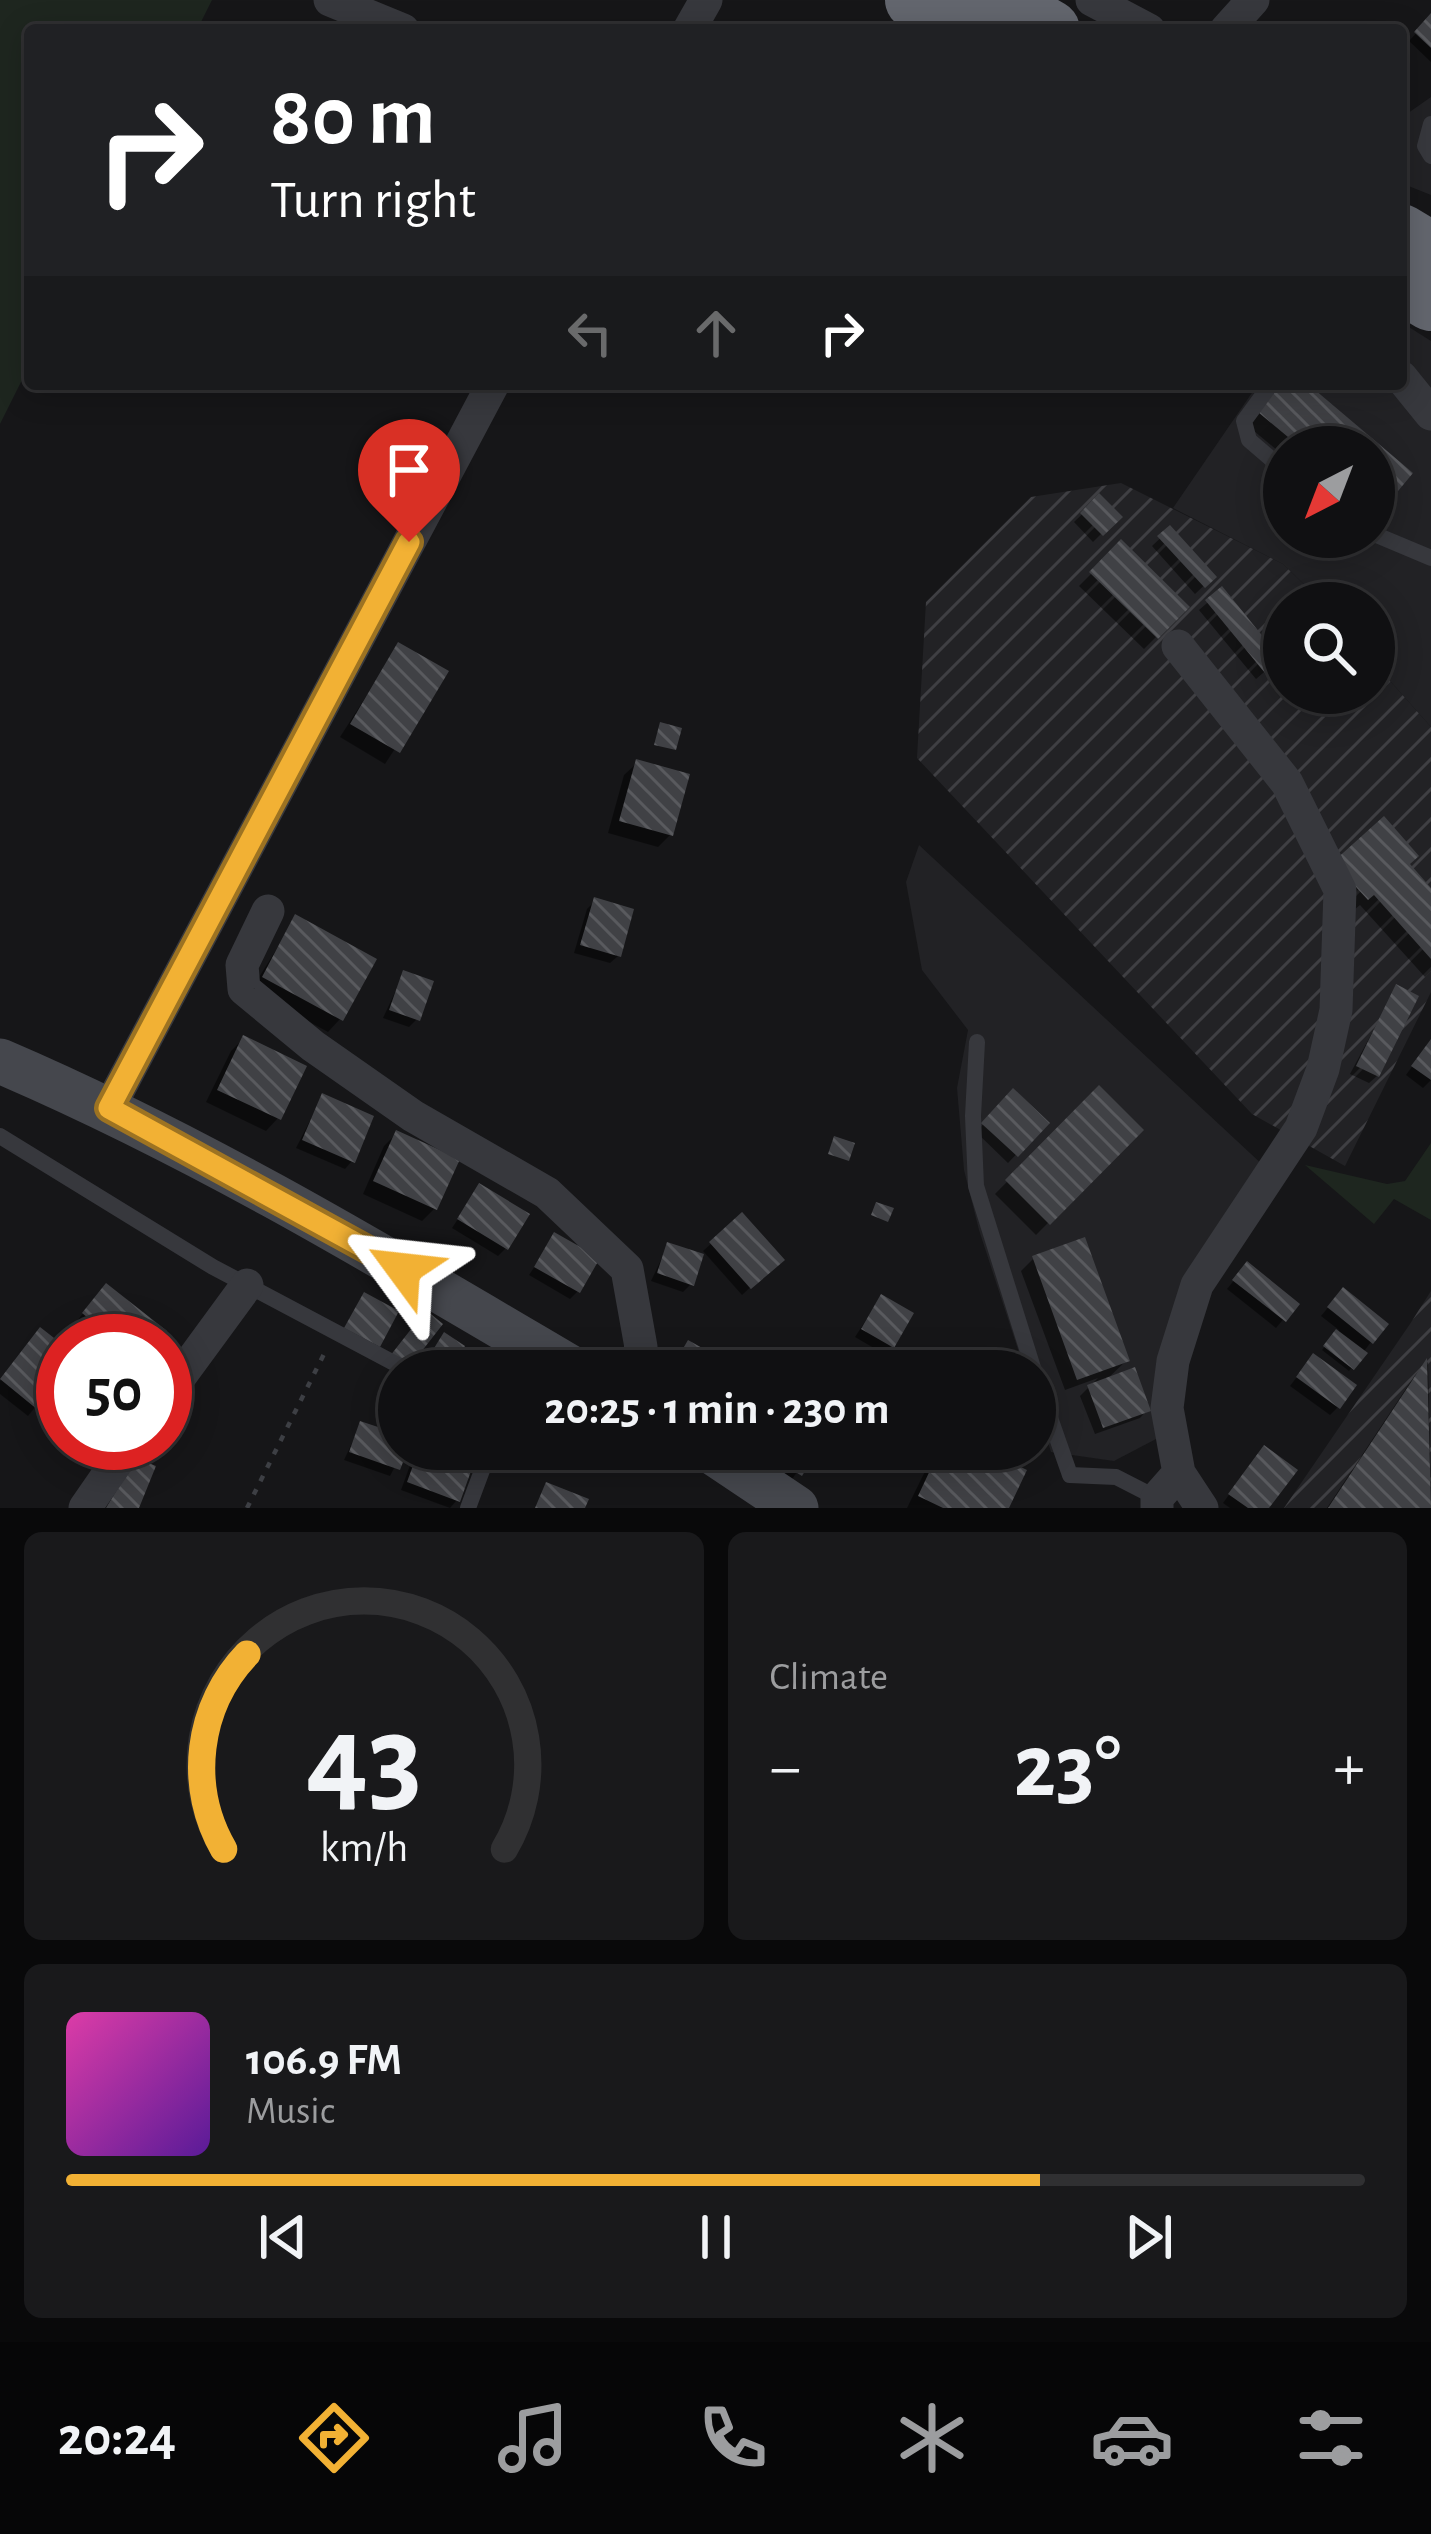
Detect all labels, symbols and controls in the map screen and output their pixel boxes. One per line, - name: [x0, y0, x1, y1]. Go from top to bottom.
- icon: right: [72, 72, 228, 228]
- text: 80 m: [270, 76, 436, 160]
- text: Turn right: [270, 174, 476, 228]
- icon: left: [557, 300, 623, 366]
- icon: ahead: [683, 300, 749, 366]
- icon: right: [809, 300, 875, 366]
- pin: [358, 419, 460, 542]
- north arrow: [1263, 426, 1395, 558]
- map controls: [1263, 426, 1395, 714]
- icon: arrive: [376, 437, 442, 503]
- button: search: [1263, 582, 1395, 714]
- position arrow: [340, 1206, 466, 1332]
- speed limit sign: 50: [36, 1314, 192, 1470]
- text: 20:25 · 1 min · 230 m: [544, 1387, 890, 1432]
- text: Climate: [770, 1658, 888, 1697]
- text: 43: [305, 1698, 422, 1823]
- text: 23°: [1013, 1723, 1121, 1813]
- text: −: [770, 1735, 801, 1801]
- text: +: [1333, 1735, 1365, 1801]
- text: km/h: [320, 1827, 408, 1870]
- text: 106.9 FM: [246, 2038, 402, 2083]
- text: Music: [246, 2092, 335, 2131]
- icon: previous: [250, 2204, 316, 2270]
- icon: pause: [683, 2204, 749, 2270]
- icon: next: [1116, 2204, 1182, 2270]
- icon: directions: [292, 2396, 376, 2480]
- icon: music: [491, 2396, 575, 2480]
- icon: phone: [691, 2396, 775, 2480]
- icon: climate: [890, 2396, 974, 2480]
- icon: car: [1090, 2396, 1174, 2480]
- icon: filters: [1289, 2396, 1373, 2480]
- text: 20:24: [58, 2411, 176, 2465]

